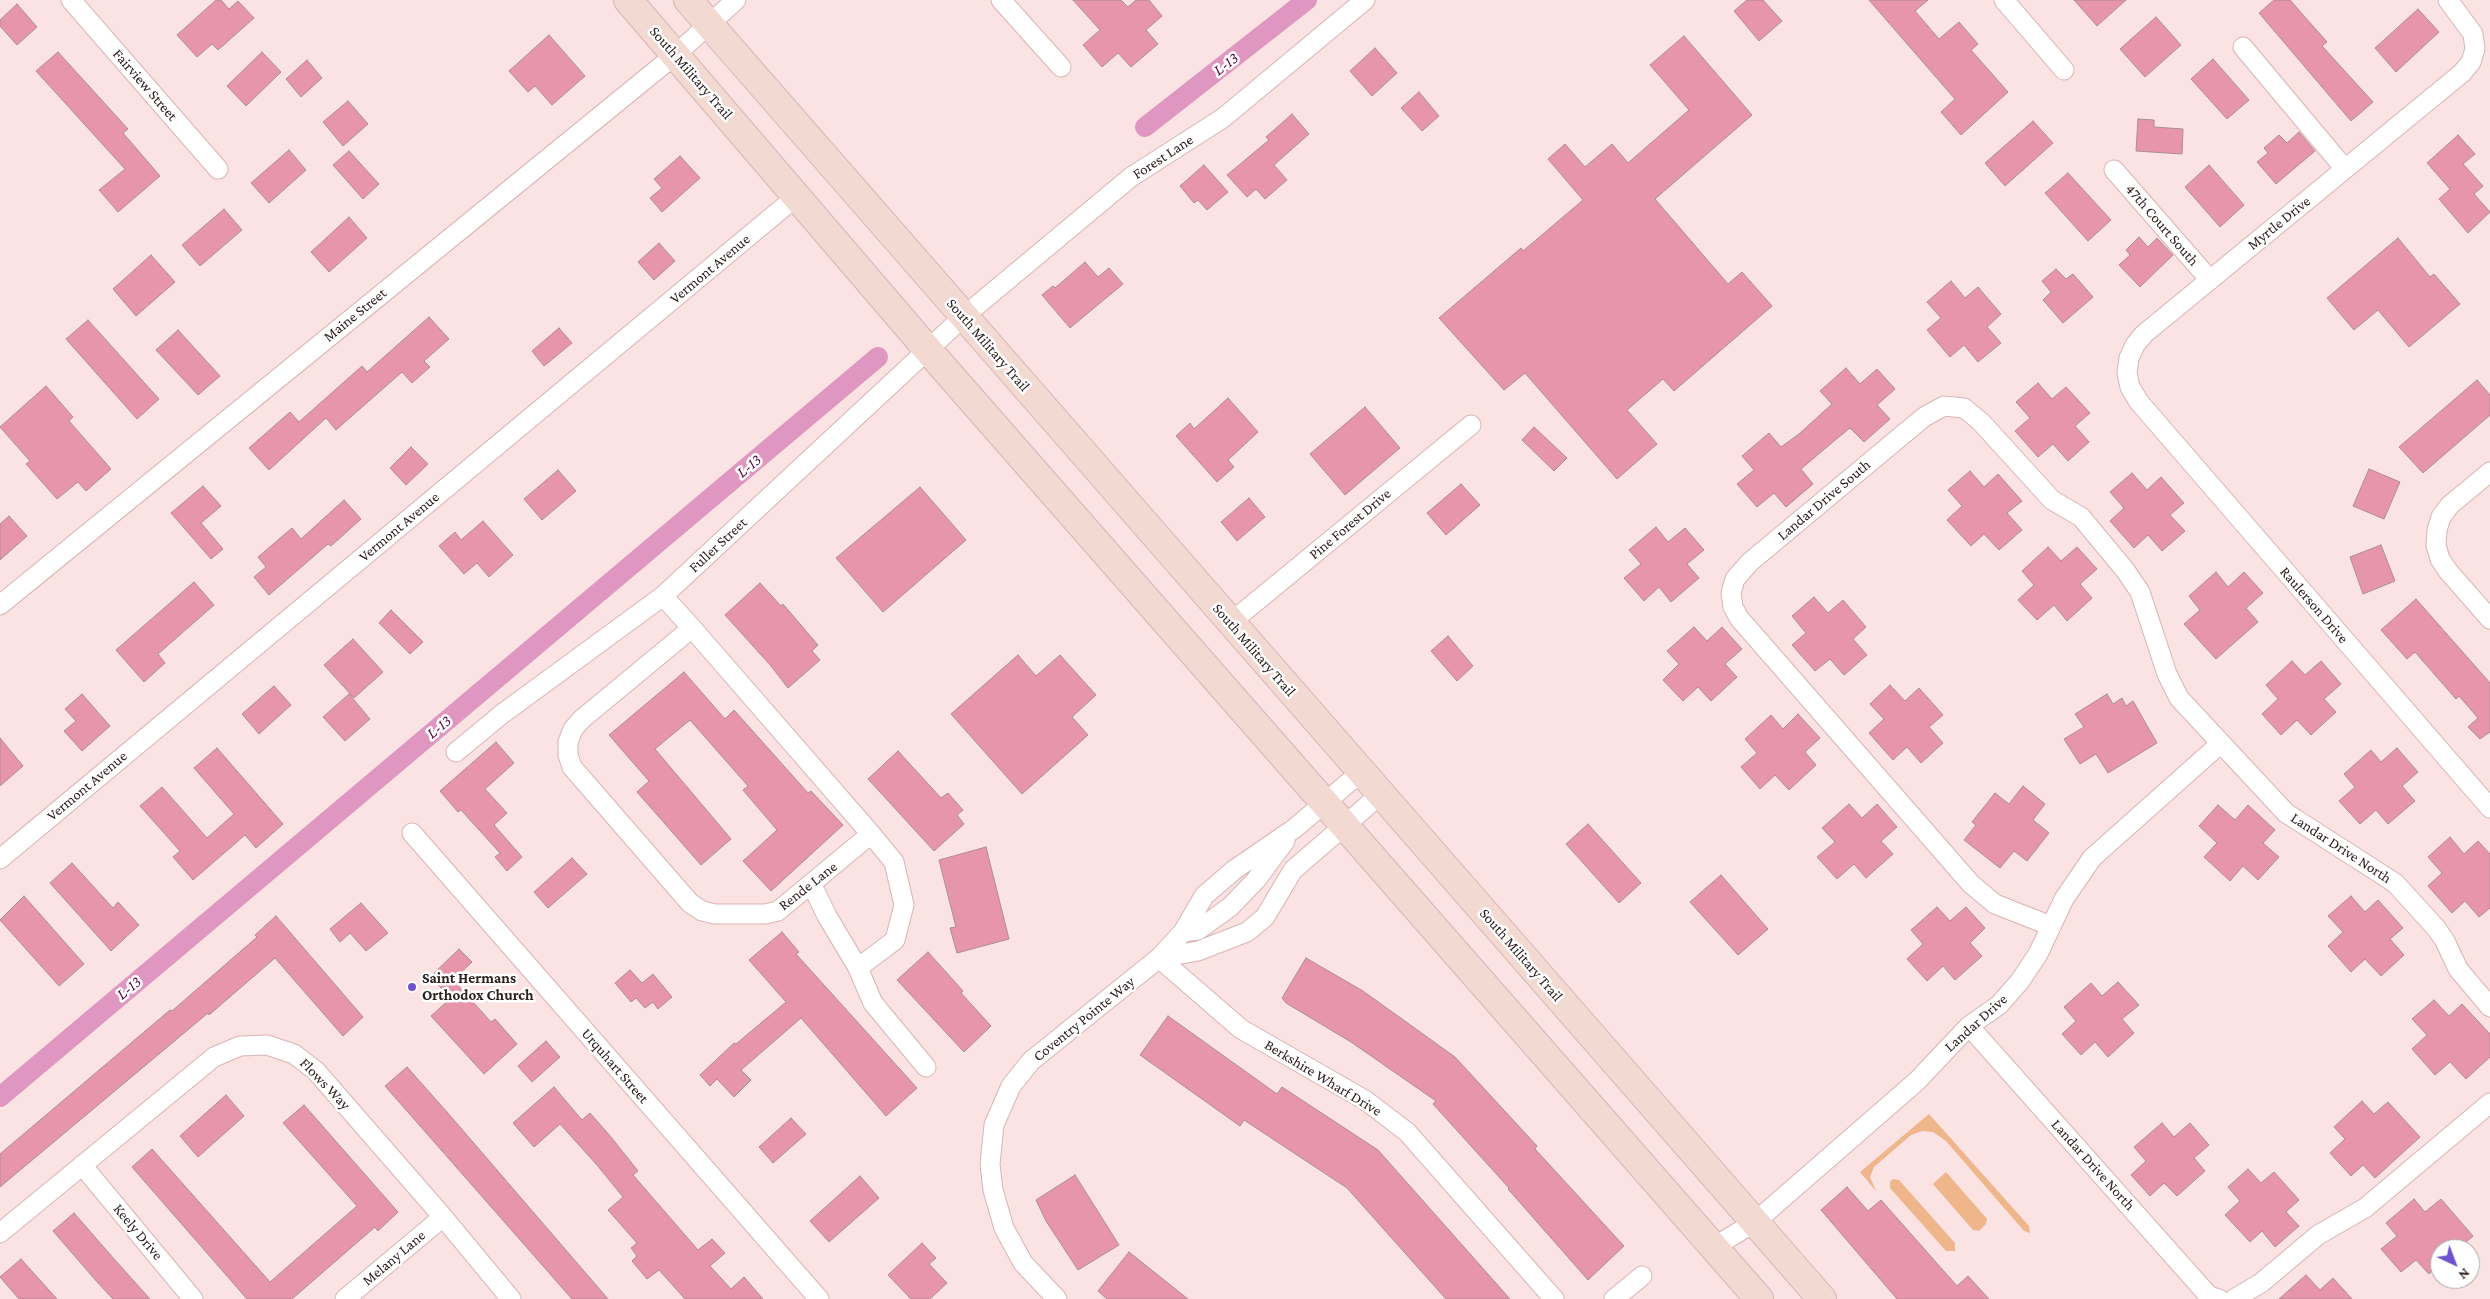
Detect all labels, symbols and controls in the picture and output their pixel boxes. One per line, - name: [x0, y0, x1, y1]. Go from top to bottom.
- street label: South Military Trail: [646, 23, 736, 123]
- street label: Fairview Street: [109, 45, 181, 125]
- water label: L-13: [1210, 48, 1242, 80]
- street label: Forest Lane: [1129, 131, 1197, 183]
- street label: 47th Court South: [2122, 180, 2202, 270]
- street label: Myrtle Drive: [2244, 192, 2314, 254]
- street label: Vermont Avenue: [666, 230, 754, 308]
- street label: Maine Street: [320, 284, 390, 346]
- street label: South Military Trail: [943, 295, 1033, 395]
- water label: L-13: [733, 450, 765, 482]
- street label: Landar Drive South: [1774, 456, 1874, 544]
- street label: Pine Forest Drive: [1305, 485, 1395, 563]
- street label: Vermont Avenue: [355, 488, 443, 566]
- street label: Fuller Street: [685, 514, 751, 576]
- street label: Raulerson Drive: [2276, 563, 2352, 647]
- street label: South Military Trail: [1209, 600, 1299, 700]
- water label: L-13: [423, 711, 455, 743]
- street label: Vermont Avenue: [43, 747, 131, 825]
- street label: Landar Drive North: [2287, 809, 2395, 887]
- street label: Rende Lane: [775, 858, 841, 914]
- street label: South Military Trail: [1476, 905, 1566, 1005]
- place label: Saint Hermans Orthodox Church: [422, 969, 534, 1004]
- water label: L-13: [113, 972, 145, 1004]
- street label: Coventry Pointe Way: [1030, 973, 1138, 1065]
- marker: Saint Hermans Orthodox Church: [406, 981, 418, 993]
- street label: Landar Drive: [1941, 990, 2011, 1056]
- street label: Urquhart Street: [577, 1025, 653, 1107]
- street label: Berkshire Wharf Drive: [1261, 1036, 1385, 1120]
- street label: Flows Way: [296, 1054, 354, 1114]
- street label: Landar Drive North: [2047, 1116, 2139, 1214]
- street label: Keely Drive: [109, 1200, 167, 1264]
- street label: Melany Lane: [359, 1226, 429, 1290]
- north arrow: [2430, 1239, 2480, 1289]
- text: N: [2456, 1265, 2474, 1283]

